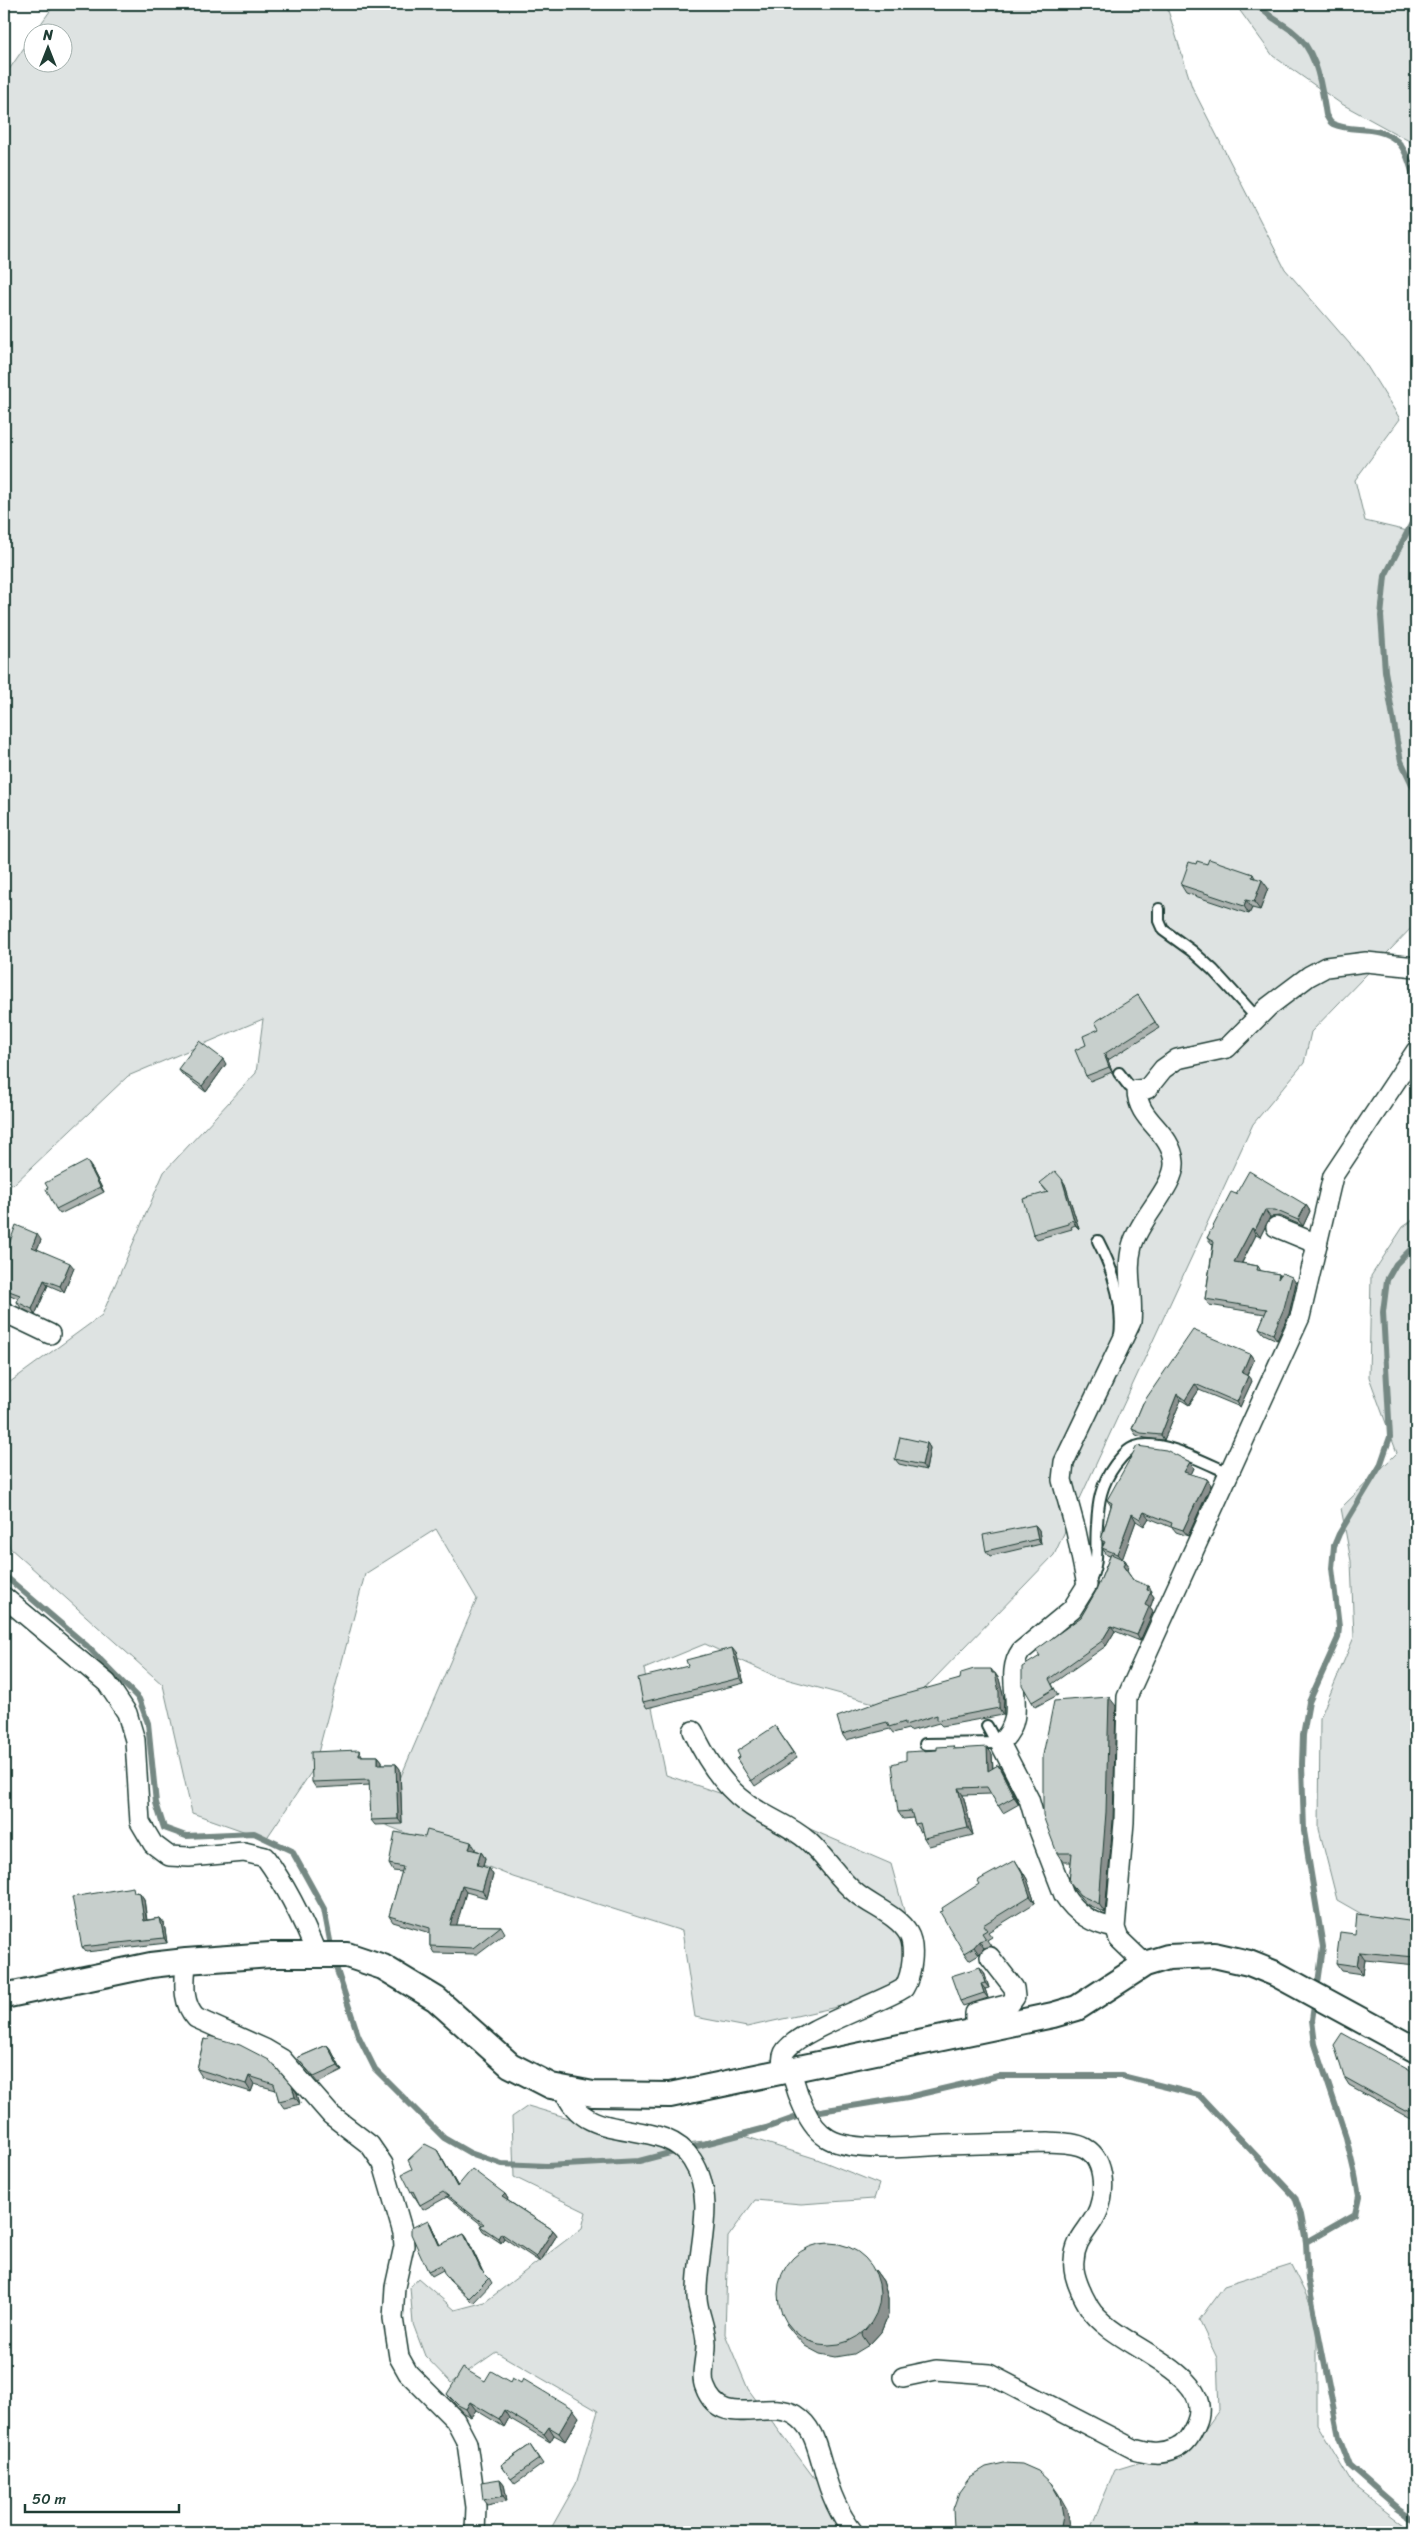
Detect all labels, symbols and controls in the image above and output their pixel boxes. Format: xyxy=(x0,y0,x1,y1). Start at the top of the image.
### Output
north arrow xyxy=(22,22,72,72)
text: N xyxy=(42,23,53,48)
scale bar xyxy=(25,2481,179,2513)
text: 50 m xyxy=(32,2486,67,2512)

